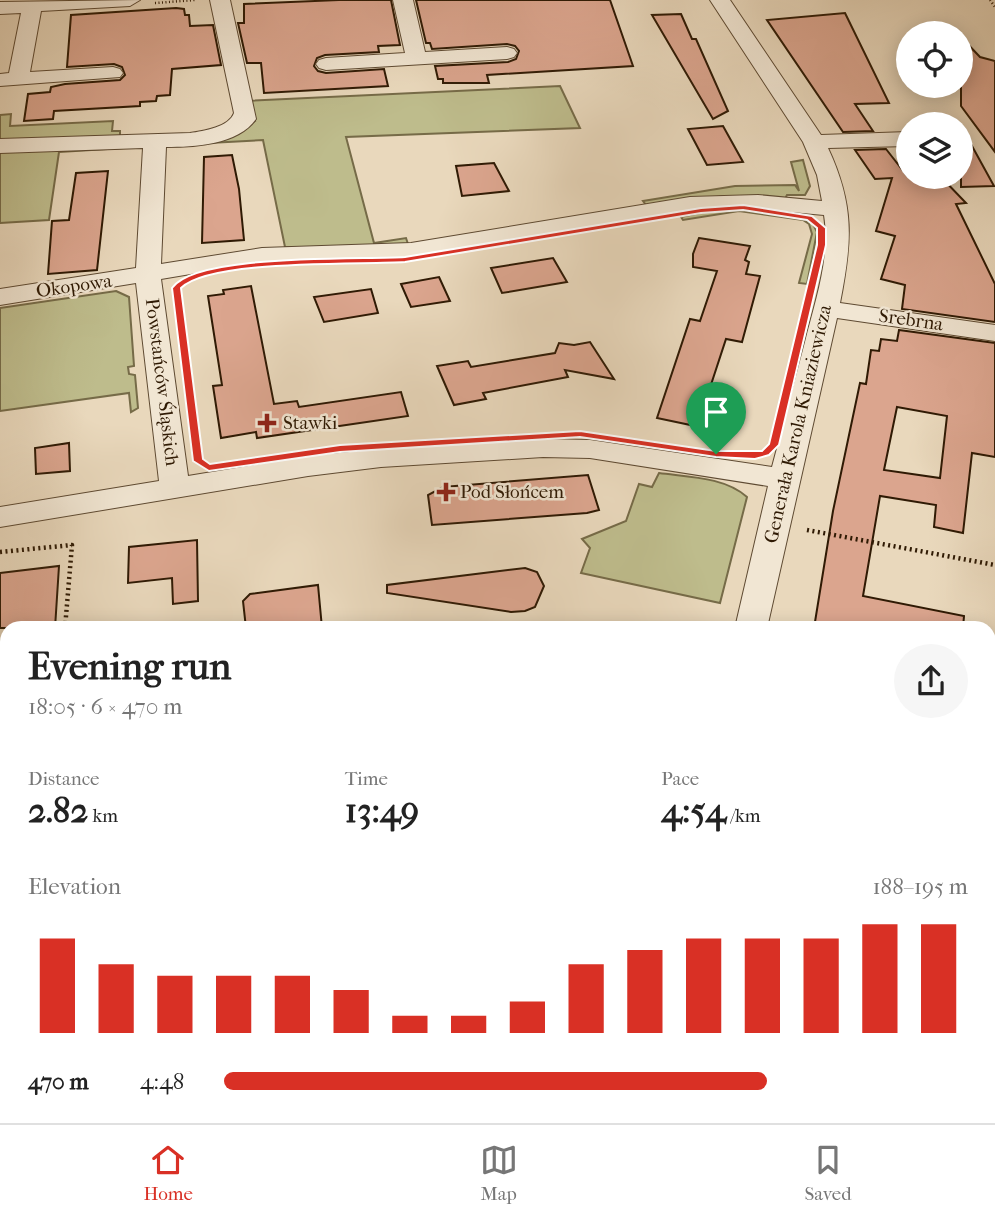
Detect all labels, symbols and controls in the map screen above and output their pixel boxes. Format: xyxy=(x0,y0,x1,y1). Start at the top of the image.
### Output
map controls xyxy=(896,21,973,189)
button: locate xyxy=(896,21,973,98)
button: layers xyxy=(896,112,973,189)
street label: Okopowa xyxy=(35,270,114,302)
street label: Powstańców Śląskich xyxy=(141,297,184,468)
street label: Generała Karola Kniaziewicza xyxy=(760,302,836,545)
street label: Srebrna xyxy=(877,305,945,335)
pin xyxy=(686,382,746,454)
icon: arrive xyxy=(697,393,735,431)
place label: Stawki xyxy=(283,412,338,434)
marker: Stawki xyxy=(257,413,277,433)
place label: Pod Słońcem xyxy=(460,481,564,503)
marker: Pod Słońcem xyxy=(438,484,454,500)
text: Evening run xyxy=(28,644,231,689)
button: share xyxy=(894,644,968,718)
text: 18:05 · 6 × 470 m xyxy=(28,693,182,720)
text: Distance xyxy=(28,768,99,790)
text: Time xyxy=(345,768,388,790)
text: Pace xyxy=(661,768,699,790)
text: 2.82 xyxy=(28,790,88,831)
text: 13:49 xyxy=(345,790,419,831)
text: 4:54 xyxy=(661,790,726,831)
text: km xyxy=(88,805,118,827)
text: /km xyxy=(726,805,761,827)
text: Elevation xyxy=(28,873,121,900)
text: 188–195 m xyxy=(872,873,968,900)
text: 470 m xyxy=(28,1068,89,1095)
text: 4:48 xyxy=(140,1068,184,1095)
tab: Home xyxy=(143,1141,193,1205)
tab: Map xyxy=(480,1141,518,1205)
tab: Saved xyxy=(804,1141,852,1205)

